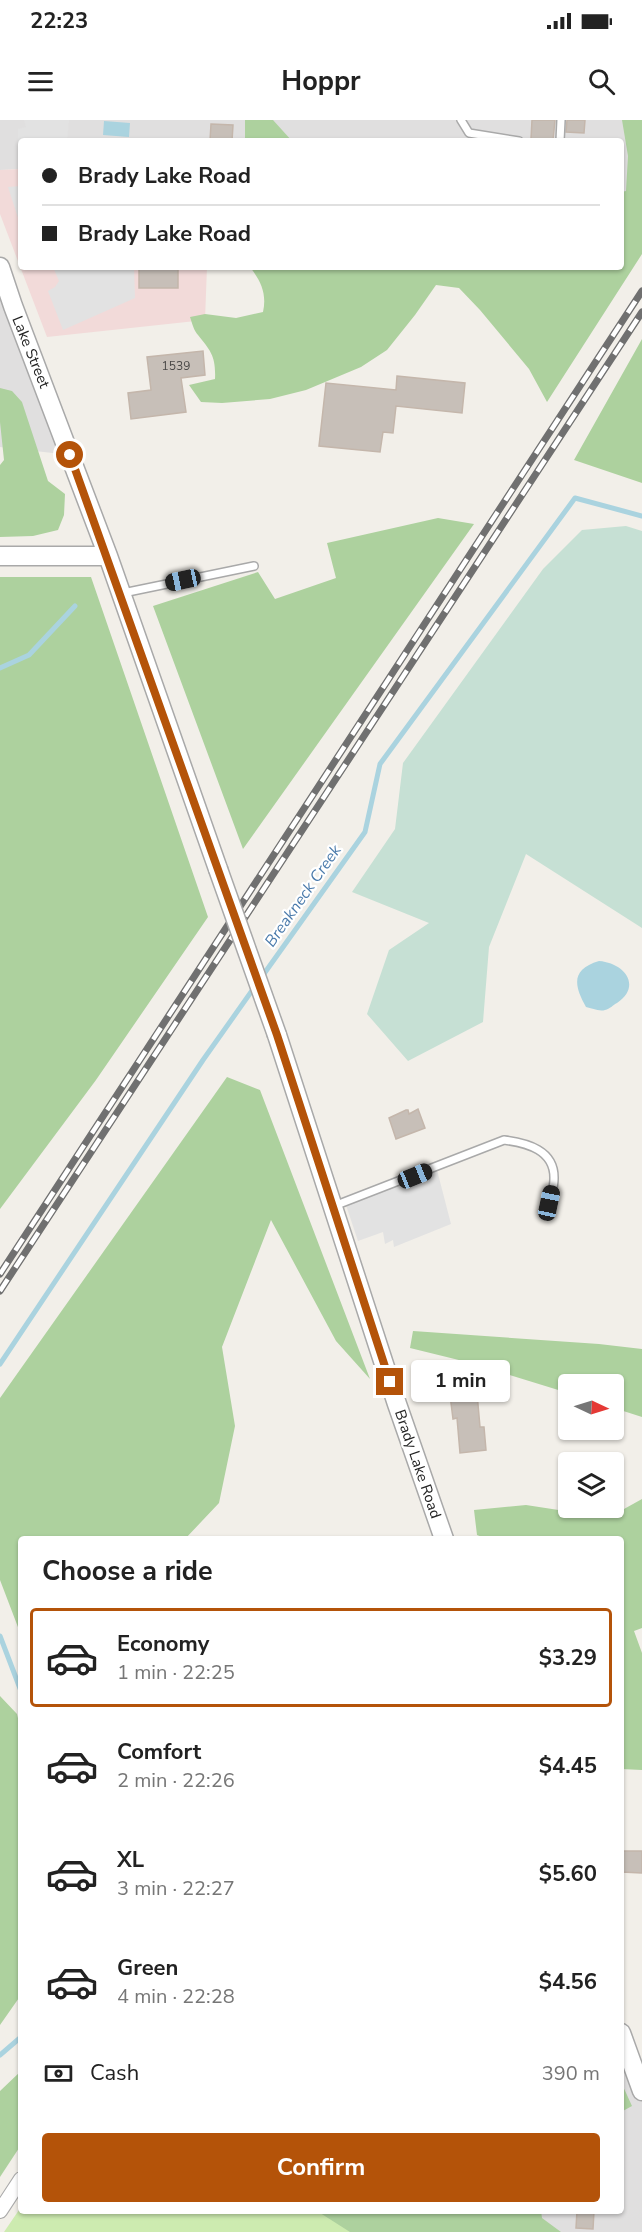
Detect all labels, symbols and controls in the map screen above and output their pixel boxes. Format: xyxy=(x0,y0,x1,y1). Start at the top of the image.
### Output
text: 22:23 xyxy=(30,6,88,36)
text: Hoppr xyxy=(281,63,361,100)
icon: menu xyxy=(24,65,57,98)
icon: search xyxy=(585,65,618,98)
text: Brady Lake Road xyxy=(78,161,251,191)
text: Brady Lake Road xyxy=(78,219,251,249)
street label: Lake Street xyxy=(7,313,55,392)
house number: 1539 xyxy=(162,358,190,374)
route start xyxy=(56,441,83,468)
car xyxy=(164,567,202,593)
water label: Breakneck Creek xyxy=(260,840,347,951)
car xyxy=(395,1161,435,1191)
car xyxy=(536,1184,562,1222)
callout: 1 min xyxy=(411,1361,510,1403)
text: 1 min xyxy=(435,1367,486,1394)
route end xyxy=(376,1368,403,1395)
north arrow xyxy=(558,1374,624,1440)
map controls xyxy=(558,1374,624,1518)
street label: Brady Lake Road xyxy=(390,1407,446,1521)
button: layers xyxy=(558,1452,624,1518)
text: Choose a ride xyxy=(42,1553,213,1590)
text: Economy xyxy=(117,1629,209,1659)
icon: car xyxy=(45,1631,99,1685)
text: $3.29 xyxy=(539,1643,597,1673)
text: 1 min · 22:25 xyxy=(117,1659,235,1686)
text: Comfort xyxy=(117,1737,201,1767)
icon: car xyxy=(45,1739,99,1793)
text: $4.45 xyxy=(539,1751,597,1781)
text: 2 min · 22:26 xyxy=(117,1767,235,1794)
text: XL xyxy=(117,1845,144,1875)
icon: car xyxy=(45,1847,99,1901)
text: $5.60 xyxy=(539,1859,597,1889)
text: 3 min · 22:27 xyxy=(117,1875,235,1902)
text: Green xyxy=(117,1953,178,1983)
icon: car xyxy=(45,1955,99,2009)
text: $4.56 xyxy=(539,1967,597,1997)
text: 4 min · 22:28 xyxy=(117,1983,235,2010)
icon: cash xyxy=(42,2057,75,2090)
text: Cash xyxy=(90,2058,139,2088)
text: 390 m xyxy=(542,2060,600,2087)
button: Confirm xyxy=(42,2133,600,2202)

